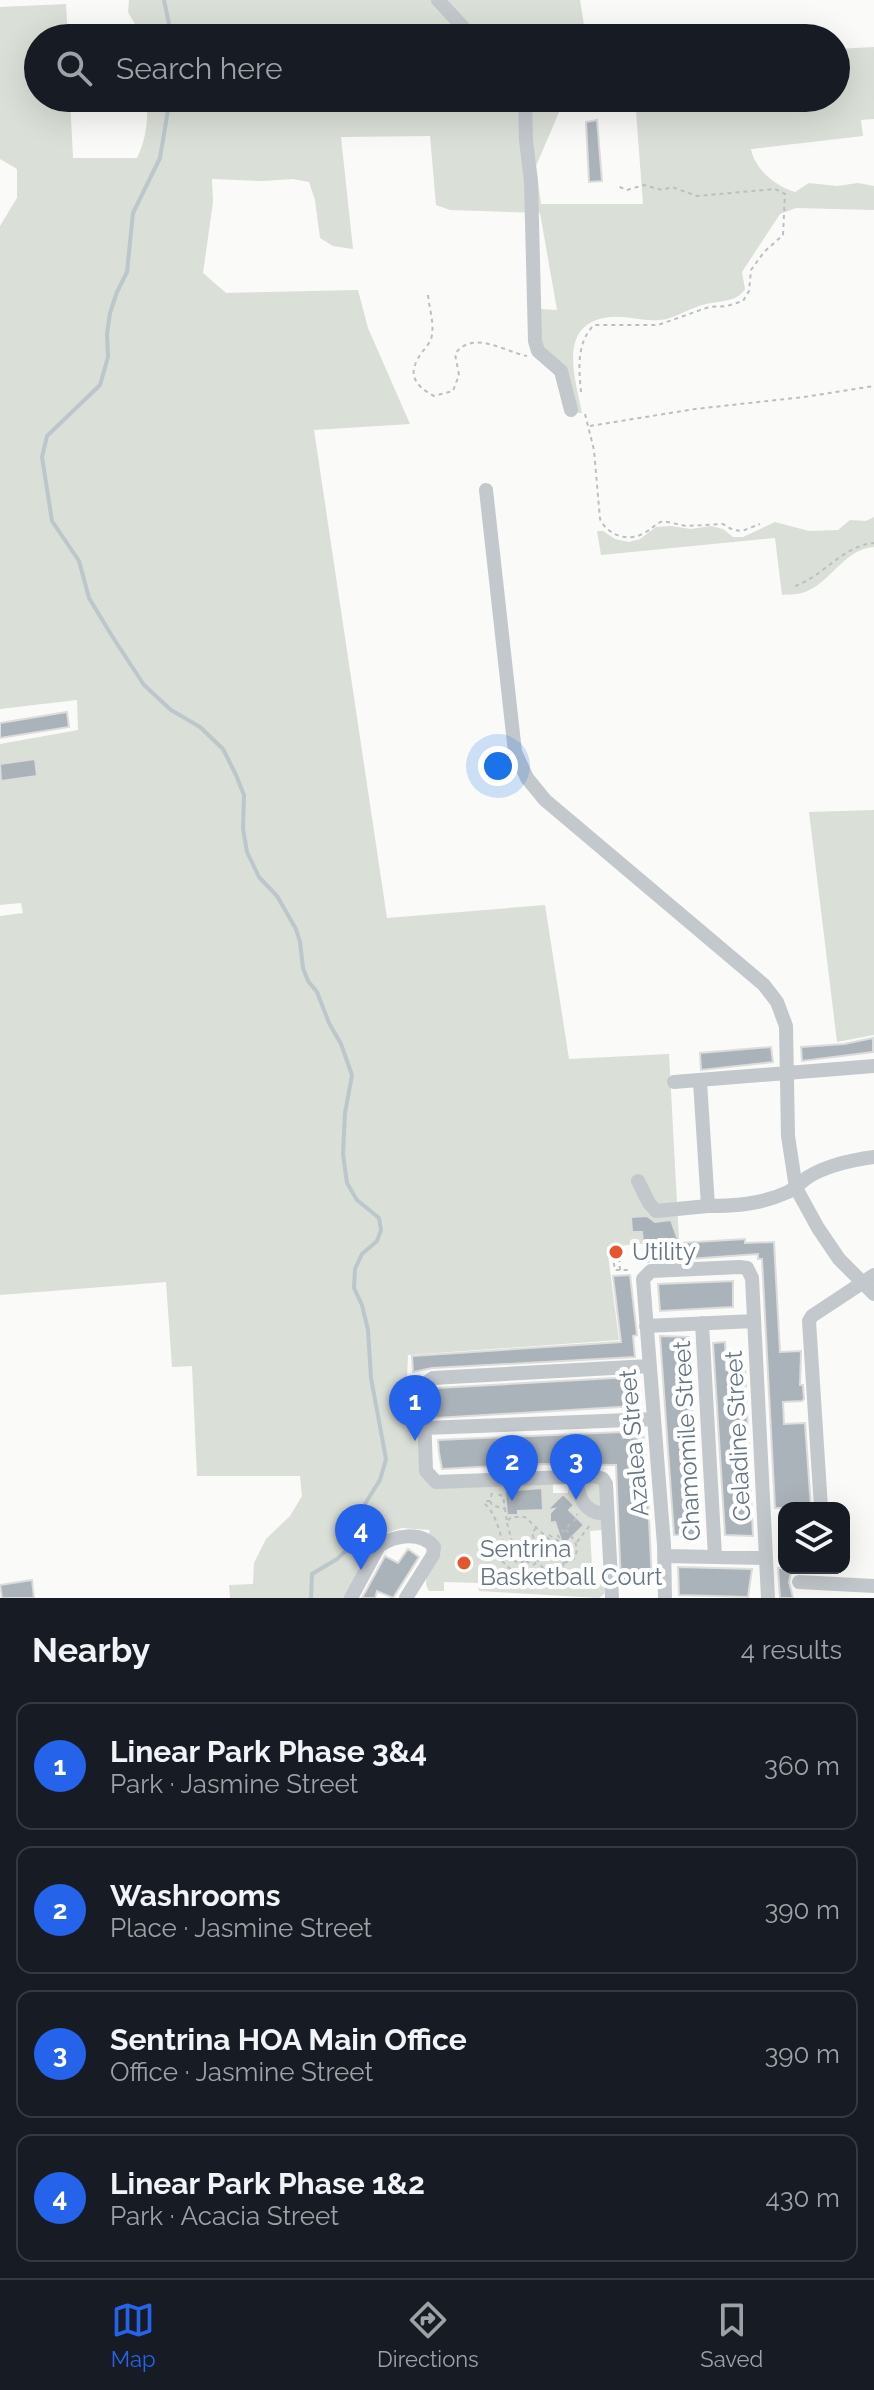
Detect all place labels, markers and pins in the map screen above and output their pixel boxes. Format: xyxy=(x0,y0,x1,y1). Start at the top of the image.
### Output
place label: Utility xyxy=(632,1237,696,1266)
marker: Utility xyxy=(607,1243,625,1261)
pin: 1 xyxy=(389,1375,441,1441)
pin: 3 xyxy=(550,1434,602,1500)
pin: 2 xyxy=(486,1435,538,1501)
pin: 4 xyxy=(335,1504,387,1570)
place label: Sentrina Basketball Court xyxy=(480,1534,663,1591)
marker: Sentrina Basketball Court xyxy=(455,1554,473,1572)

